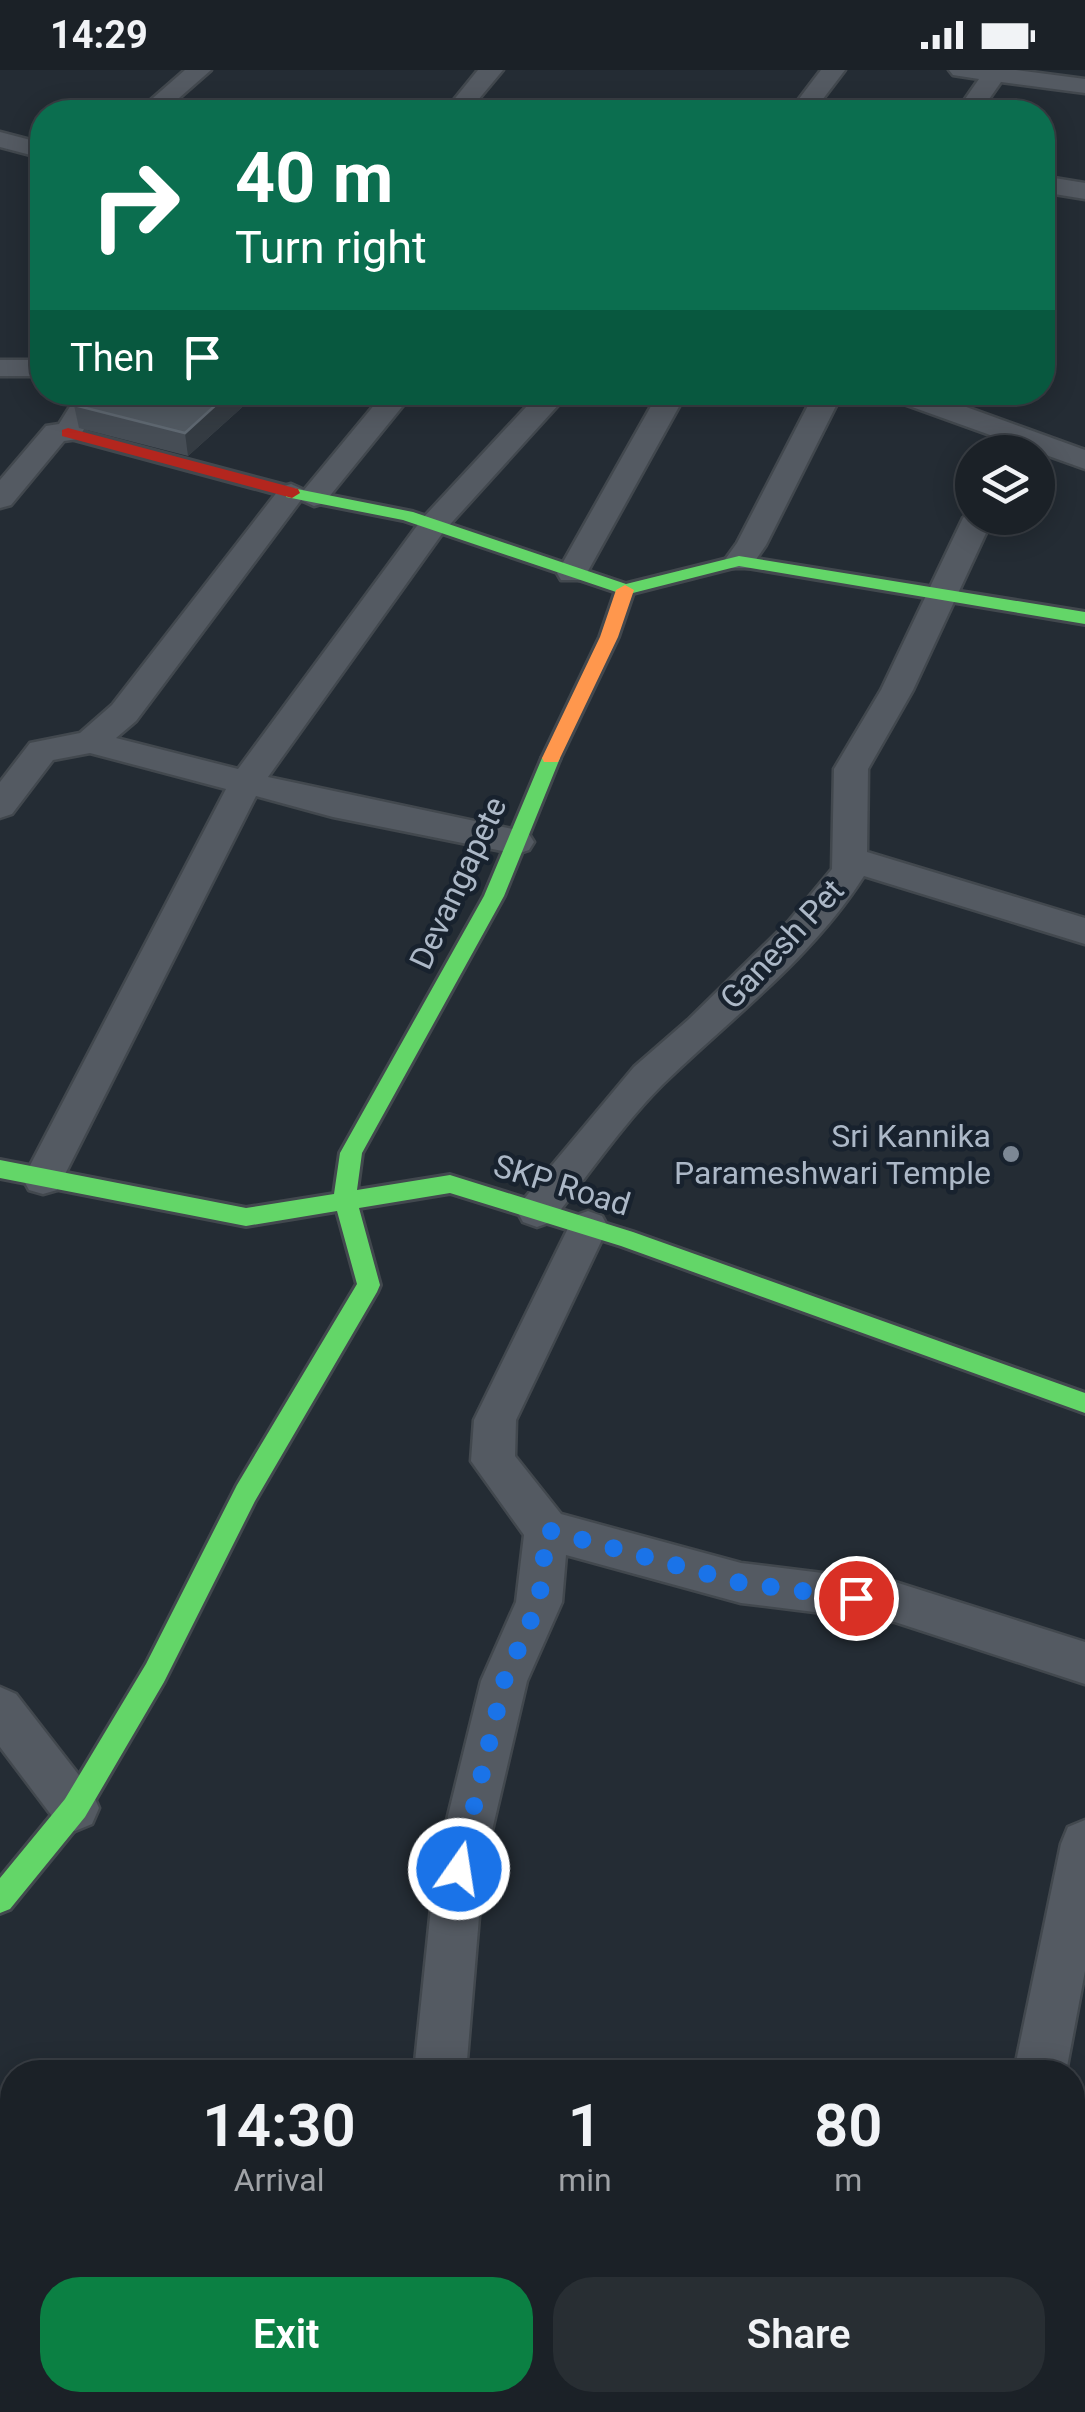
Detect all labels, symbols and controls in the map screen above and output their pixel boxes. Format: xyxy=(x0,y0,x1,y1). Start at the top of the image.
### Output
text: 14:29 xyxy=(50,13,148,57)
text: 40 m xyxy=(235,137,393,219)
icon: right xyxy=(70,140,200,270)
text: Turn right xyxy=(235,221,427,274)
icon: arrive xyxy=(175,330,230,385)
text: Then xyxy=(70,336,155,380)
map controls xyxy=(955,435,1055,535)
button: layers xyxy=(955,435,1055,535)
street label: Devangapete xyxy=(402,791,514,975)
street label: Ganesh Pet xyxy=(712,871,852,1017)
place label: Sri Kannika Parameshwari Temple xyxy=(674,1117,991,1192)
marker: Sri Kannika Parameshwari Temple xyxy=(1000,1143,1022,1165)
street label: SKP Road xyxy=(489,1146,635,1224)
pin xyxy=(814,1556,899,1641)
icon: arrive xyxy=(829,1571,884,1626)
position arrow xyxy=(407,1817,511,1921)
text: 14:30 xyxy=(202,2090,356,2161)
text: 1 xyxy=(568,2090,602,2161)
text: 80 xyxy=(814,2090,883,2161)
text: Arrival xyxy=(234,2161,324,2199)
text: min xyxy=(558,2161,612,2199)
text: m xyxy=(834,2161,862,2199)
button: Exit xyxy=(40,2277,533,2392)
button: Share xyxy=(553,2277,1045,2392)

